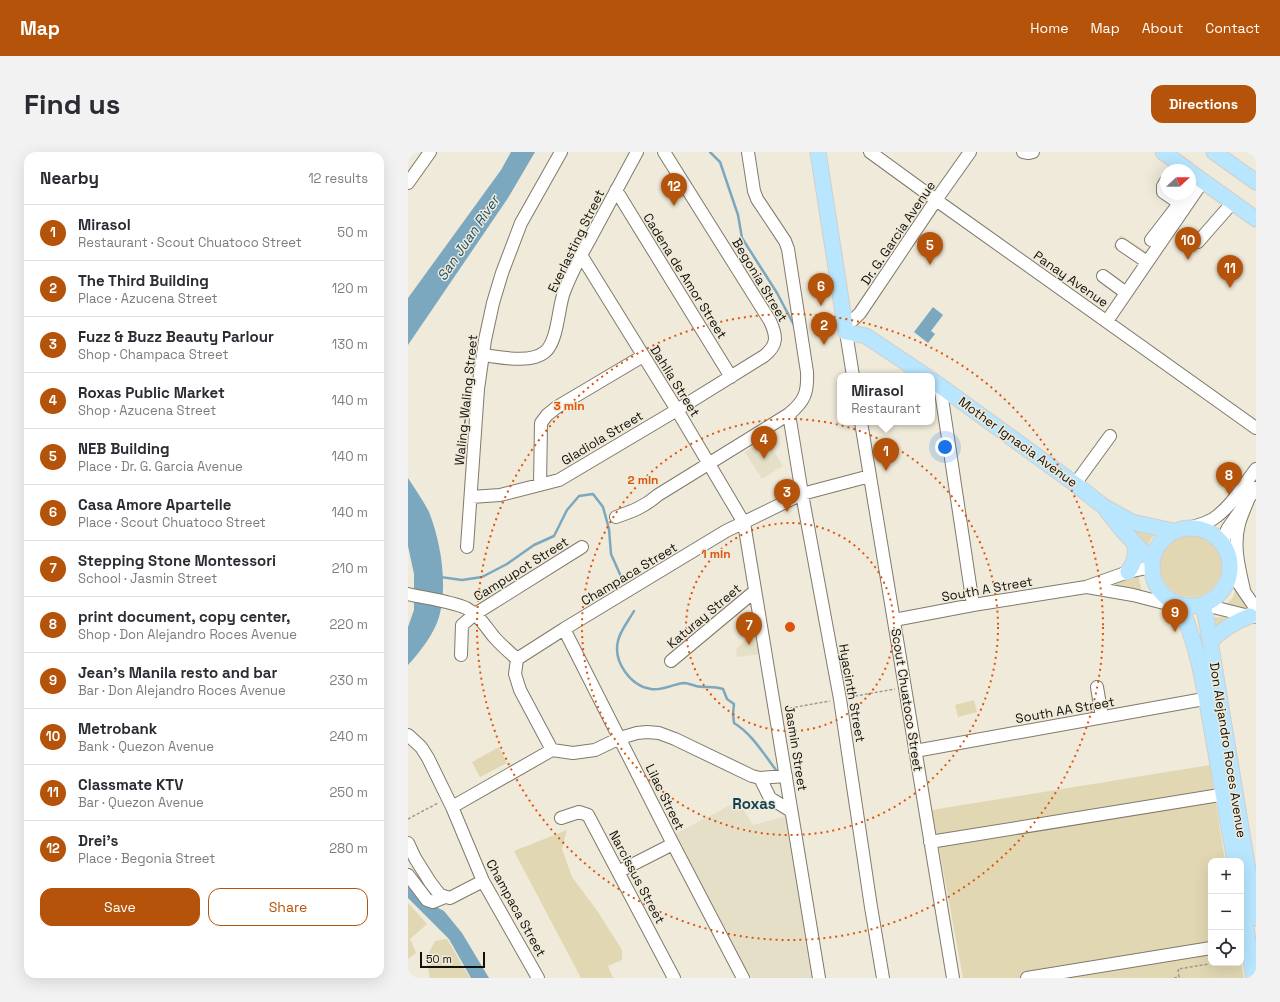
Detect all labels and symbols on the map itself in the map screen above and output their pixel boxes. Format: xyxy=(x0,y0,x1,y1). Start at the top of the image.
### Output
north arrow xyxy=(1160,164,1196,200)
pin: 12 xyxy=(661,173,687,206)
street label: Dr. G. Garcia Avenue xyxy=(857,178,939,288)
street label: Everlasting Street xyxy=(544,187,608,295)
water label: San Juan River xyxy=(433,191,504,284)
street label: Cadena de Amor Street xyxy=(639,210,731,342)
pin: 10 xyxy=(1175,227,1201,260)
pin: 5 xyxy=(917,232,943,265)
street label: Begonia Street xyxy=(728,235,792,325)
street label: Panay Avenue xyxy=(1030,247,1112,311)
pin: 11 xyxy=(1217,255,1243,288)
pin: 6 xyxy=(808,273,834,306)
pin: 2 xyxy=(811,312,837,345)
street label: Waling-Waling Street xyxy=(451,334,481,466)
street label: Dahlia Street xyxy=(646,342,704,420)
street label: Mother Ignacia Avenue xyxy=(955,393,1081,491)
text: 3 min xyxy=(553,398,585,414)
street label: Gladiola Street xyxy=(558,407,646,469)
pin: 4 xyxy=(751,426,777,459)
your location xyxy=(935,437,955,457)
pin: 1 xyxy=(873,438,899,471)
pin: 8 xyxy=(1216,462,1242,495)
text: 2 min xyxy=(627,472,659,488)
pin: 3 xyxy=(774,479,800,512)
street label: Campupot Street xyxy=(470,533,572,605)
street label: Champaca Street xyxy=(578,539,680,609)
text: 1 min xyxy=(701,546,731,562)
street label: South A Street xyxy=(940,573,1034,605)
street label: Katuray Street xyxy=(663,580,745,652)
pin: 9 xyxy=(1162,599,1188,632)
pin: 7 xyxy=(736,612,762,645)
centre of rings xyxy=(783,620,797,634)
street label: Scout Chuatoco Street xyxy=(887,627,927,773)
street label: Hyacinth Street xyxy=(835,643,869,744)
street label: Don Alejandro Roces Avenue xyxy=(1206,661,1250,839)
street label: South AA Street xyxy=(1014,693,1116,727)
street label: Jasmin Street xyxy=(781,704,811,792)
street label: Lilac Street xyxy=(642,761,688,833)
district label: Roxas xyxy=(732,794,776,813)
street label: Narcissus Street xyxy=(605,827,669,927)
street label: Champaca Street xyxy=(482,856,550,960)
scale bar xyxy=(420,950,485,969)

